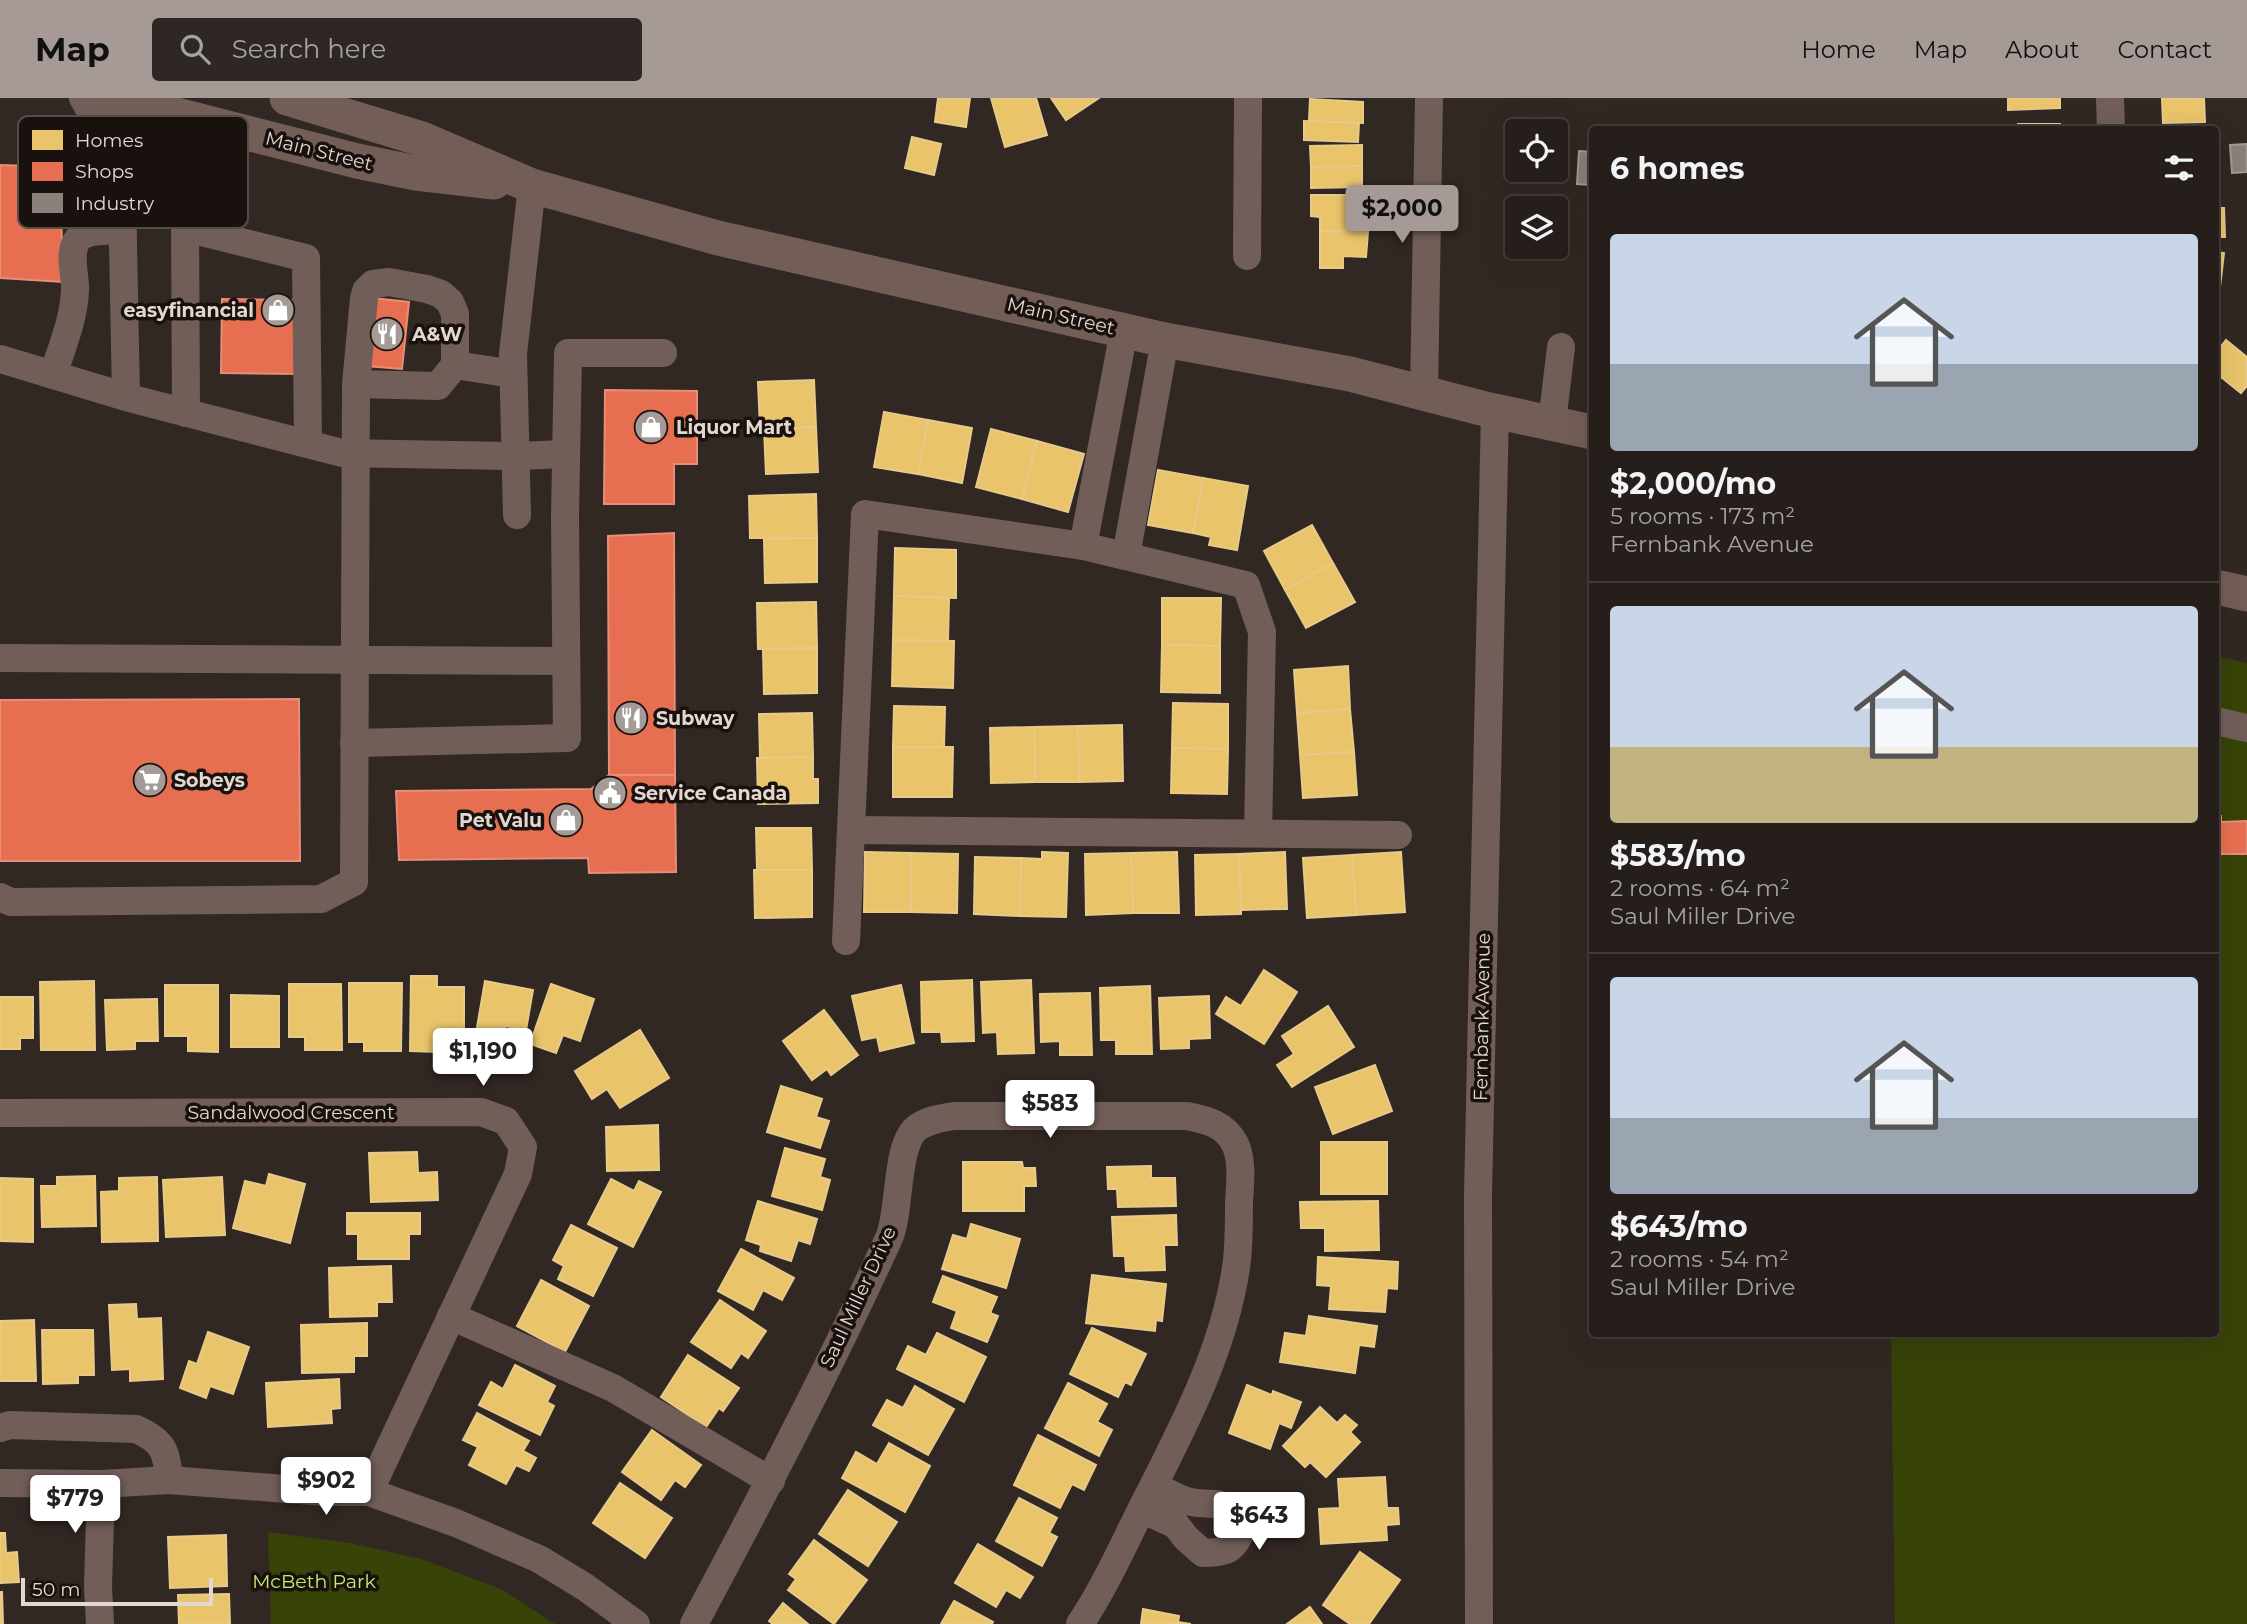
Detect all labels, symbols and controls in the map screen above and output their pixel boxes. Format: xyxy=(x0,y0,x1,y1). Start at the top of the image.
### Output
search box xyxy=(152,18,642,81)
text: Map xyxy=(35,29,110,69)
icon: search xyxy=(176,30,214,68)
text: Search here xyxy=(232,33,386,65)
text: Home xyxy=(1801,35,1876,64)
text: Map xyxy=(1914,35,1967,64)
text: About xyxy=(2005,35,2079,64)
text: Contact xyxy=(2117,35,2212,64)
legend xyxy=(18,116,248,228)
map controls xyxy=(1505,119,1568,259)
button: locate xyxy=(1505,119,1568,182)
street label: Main Street xyxy=(263,127,375,176)
text: Homes xyxy=(75,129,143,152)
icon: filters xyxy=(2160,149,2198,187)
text: 6 homes xyxy=(1610,150,1745,187)
text: Shops xyxy=(75,160,134,183)
pin: $2,000 xyxy=(1345,186,1459,245)
text: Industry xyxy=(75,192,155,215)
text: $2,000 xyxy=(1361,194,1443,222)
button: layers xyxy=(1505,196,1568,259)
icon: home xyxy=(1841,279,1967,405)
shop icon: easyfinancial xyxy=(259,291,297,329)
street label: Main Street xyxy=(1005,292,1117,340)
place label: easyfinancial xyxy=(124,299,254,322)
restaurant icon: A&W xyxy=(368,315,406,353)
place label: A&W xyxy=(411,323,462,346)
shop icon: Liquor Mart xyxy=(632,408,670,446)
place label: Liquor Mart xyxy=(676,416,792,439)
text: $2,000/mo xyxy=(1610,465,1776,502)
text: 5 rooms · 173 m² xyxy=(1610,502,1795,530)
text: Fernbank Avenue xyxy=(1610,530,1814,558)
icon: home xyxy=(1841,651,1967,777)
restaurant icon: Subway xyxy=(612,699,650,737)
place label: Subway xyxy=(656,707,735,730)
supermarket icon: Sobeys xyxy=(131,761,169,799)
place label: Sobeys xyxy=(174,769,245,792)
public building icon: Service Canada xyxy=(591,774,629,812)
place label: Service Canada xyxy=(634,782,787,805)
shop icon: Pet Valu xyxy=(547,801,585,839)
place label: Pet Valu xyxy=(459,809,542,832)
text: $583/mo xyxy=(1610,837,1746,874)
text: 2 rooms · 64 m² xyxy=(1610,874,1790,902)
text: Saul Miller Drive xyxy=(1610,902,1795,930)
street label: Fernbank Avenue xyxy=(1469,933,1495,1101)
icon: home xyxy=(1841,1022,1967,1148)
pin: $1,190 xyxy=(426,1028,540,1088)
text: $1,190 xyxy=(449,1037,517,1065)
pin: $583 xyxy=(1009,1080,1091,1140)
text: $583 xyxy=(1021,1089,1079,1117)
street label: Sandalwood Crescent xyxy=(187,1101,395,1124)
text: $643/mo xyxy=(1610,1208,1748,1245)
street label: Saul Miller Drive xyxy=(815,1223,901,1371)
text: 2 rooms · 54 m² xyxy=(1610,1245,1789,1273)
text: Saul Miller Drive xyxy=(1610,1273,1795,1301)
pin: $902 xyxy=(285,1458,367,1517)
text: $902 xyxy=(297,1466,355,1494)
pin: $779 xyxy=(34,1476,116,1535)
text: $779 xyxy=(46,1484,104,1512)
pin: $643 xyxy=(1218,1492,1300,1552)
text: $643 xyxy=(1230,1501,1288,1529)
park label: McBeth Park xyxy=(252,1570,376,1593)
scale bar xyxy=(21,1575,214,1607)
text: 50 m xyxy=(32,1578,80,1601)

